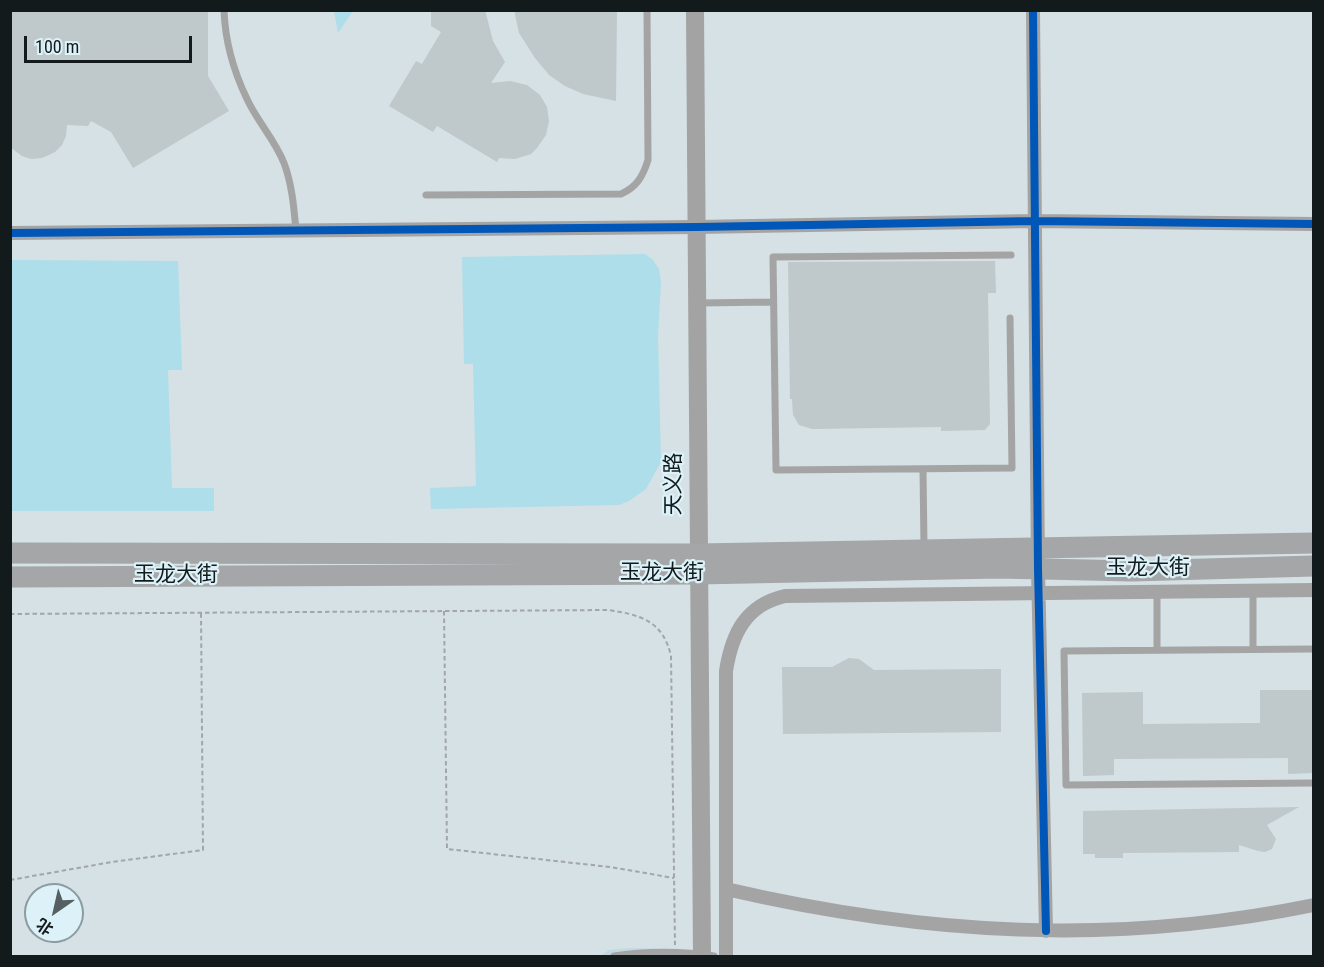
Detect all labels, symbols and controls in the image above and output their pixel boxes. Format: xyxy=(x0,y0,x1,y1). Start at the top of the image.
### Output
scale bar xyxy=(27,24,195,62)
text: 100 m xyxy=(35,36,79,57)
street label: 天义路 xyxy=(662,453,688,515)
street label: 玉龙大街 xyxy=(1106,556,1190,582)
street label: 玉龙大街 xyxy=(620,561,704,587)
street label: 玉龙大街 xyxy=(134,563,218,589)
north arrow xyxy=(24,883,84,943)
text: 北 xyxy=(33,914,57,939)

